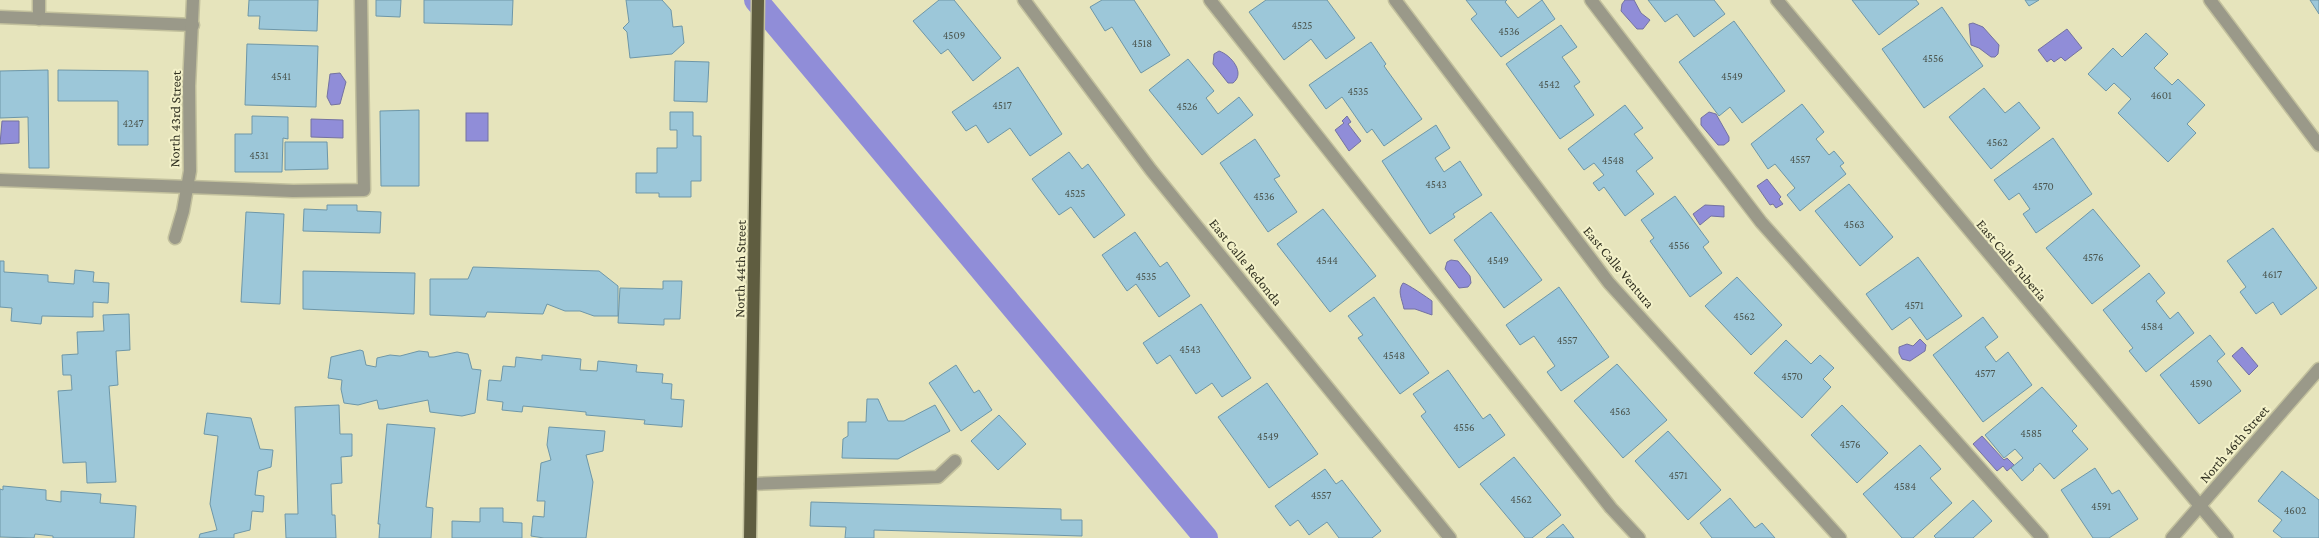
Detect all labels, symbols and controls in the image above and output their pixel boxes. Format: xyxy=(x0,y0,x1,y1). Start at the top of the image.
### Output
house number: 4525 xyxy=(1292,19,1312,31)
house number: 4536 xyxy=(1498,25,1520,37)
house number: 4509 xyxy=(943,29,965,41)
house number: 4518 xyxy=(1132,37,1152,49)
house number: 4556 xyxy=(1922,52,1944,64)
street label: North 43rd Street xyxy=(166,70,184,168)
house number: 4541 xyxy=(271,70,291,82)
house number: 4549 xyxy=(1721,70,1743,82)
house number: 4542 xyxy=(1538,78,1560,90)
house number: 4535 xyxy=(1347,85,1369,97)
house number: 4601 xyxy=(2150,89,2172,101)
house number: 4517 xyxy=(992,99,1012,111)
house number: 4526 xyxy=(1176,100,1198,112)
house number: 4247 xyxy=(122,117,144,129)
house number: 4562 xyxy=(1986,136,2008,148)
house number: 4531 xyxy=(249,149,269,161)
house number: 4557 xyxy=(1790,153,1810,165)
house number: 4548 xyxy=(1602,154,1624,166)
house number: 4543 xyxy=(1425,178,1447,190)
house number: 4570 xyxy=(2032,180,2054,192)
house number: 4525 xyxy=(1065,187,1085,199)
house number: 4536 xyxy=(1253,190,1275,202)
street label: East Calle Redonda xyxy=(1206,215,1286,309)
street label: East Calle Tuberia xyxy=(1973,216,2051,304)
house number: 4563 xyxy=(1843,218,1865,230)
street label: North 44th Street xyxy=(731,220,749,318)
street label: East Calle Ventura xyxy=(1580,223,1658,312)
house number: 4556 xyxy=(1668,239,1690,251)
house number: 4576 xyxy=(2083,251,2103,263)
house number: 4544 xyxy=(1316,254,1338,266)
house number: 4549 xyxy=(1487,254,1509,266)
house number: 4617 xyxy=(2262,268,2282,280)
house number: 4535 xyxy=(1135,270,1157,282)
house number: 4571 xyxy=(1904,299,1924,311)
house number: 4562 xyxy=(1733,310,1755,322)
house number: 4584 xyxy=(2141,320,2164,332)
house number: 4557 xyxy=(1557,334,1577,346)
house number: 4543 xyxy=(1179,343,1201,355)
house number: 4548 xyxy=(1383,349,1405,361)
house number: 4577 xyxy=(1975,367,1995,379)
house number: 4570 xyxy=(1781,370,1803,382)
house number: 4590 xyxy=(2190,377,2212,389)
street label: North 46th Street xyxy=(2196,402,2272,486)
house number: 4563 xyxy=(1609,405,1631,417)
house number: 4556 xyxy=(1453,421,1475,433)
house number: 4585 xyxy=(2020,427,2042,439)
house number: 4549 xyxy=(1257,430,1279,442)
house number: 4576 xyxy=(1840,438,1860,450)
house number: 4571 xyxy=(1668,469,1688,481)
house number: 4584 xyxy=(1894,480,1917,492)
house number: 4557 xyxy=(1311,489,1331,501)
house number: 4562 xyxy=(1510,493,1532,505)
house number: 4591 xyxy=(2091,500,2111,512)
house number: 4602 xyxy=(2284,504,2306,516)

